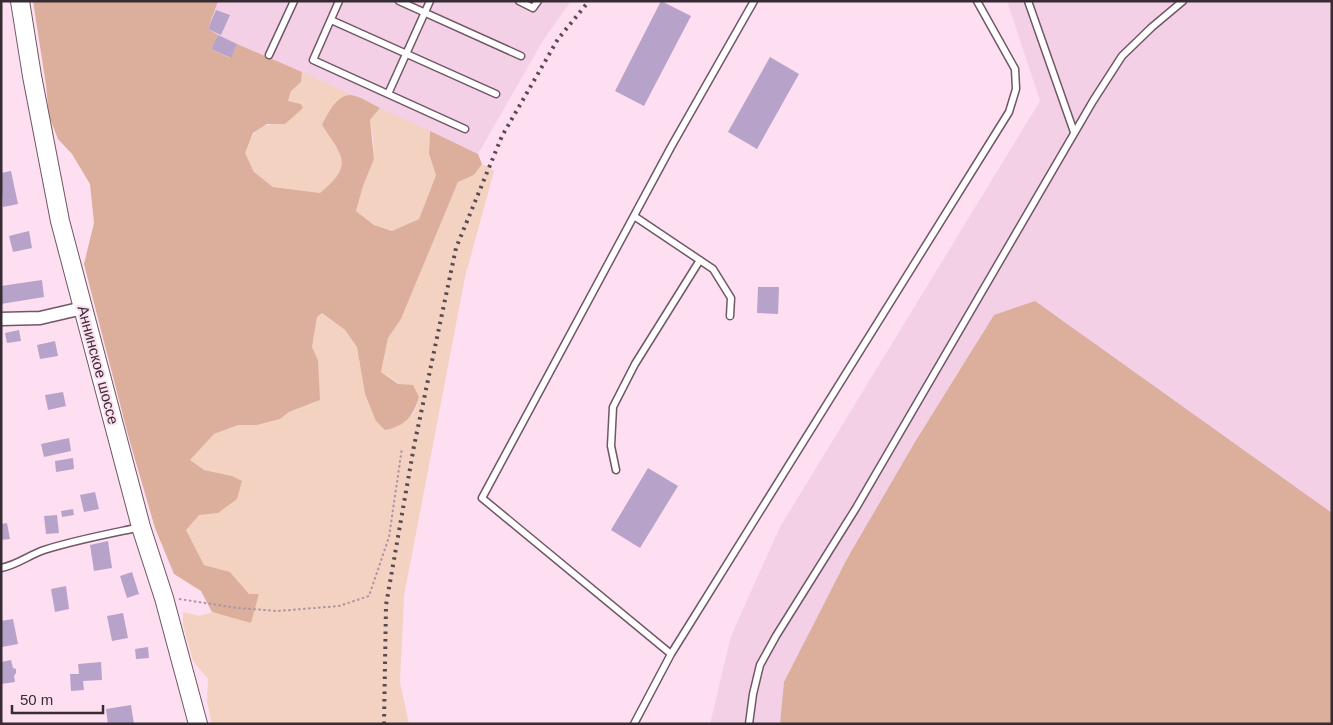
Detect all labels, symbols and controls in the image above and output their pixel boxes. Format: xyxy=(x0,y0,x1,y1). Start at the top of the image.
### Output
street label: Аннинское шоссе xyxy=(74,304,122,426)
scale bar xyxy=(12,682,104,714)
text: 50 m xyxy=(20,691,53,708)

